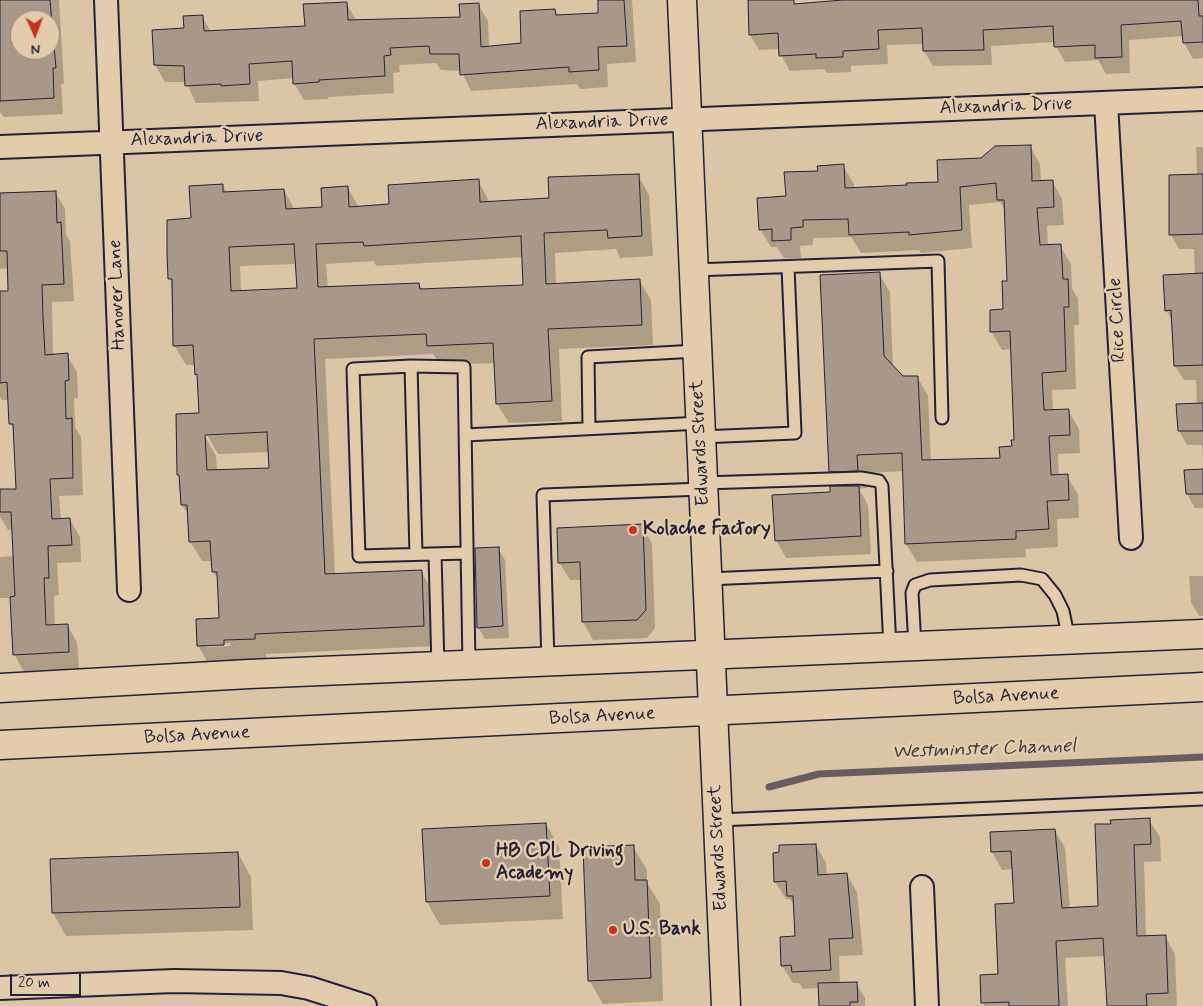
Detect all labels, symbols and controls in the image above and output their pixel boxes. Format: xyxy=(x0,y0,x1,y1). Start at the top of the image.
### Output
north arrow xyxy=(10,10,60,60)
text: N xyxy=(31,40,40,58)
street label: Alexandria Drive xyxy=(939,93,1073,121)
street label: Alexandria Drive xyxy=(535,109,669,137)
street label: Alexandria Drive xyxy=(130,125,264,153)
street label: Hanover Lane xyxy=(105,239,131,351)
street label: Rice Circle xyxy=(1104,277,1132,363)
street label: Edwards Street xyxy=(686,379,716,507)
place label: Kolache Factory xyxy=(643,519,771,541)
marker: Kolache Factory xyxy=(627,524,639,536)
street label: Bolsa Avenue xyxy=(952,683,1060,711)
street label: Bolsa Avenue xyxy=(548,703,656,731)
street label: Bolsa Avenue xyxy=(143,722,251,750)
water label: Westminster Channel xyxy=(892,735,1076,765)
street label: Edwards Street xyxy=(704,784,734,912)
place label: HB CDL Driving Academy xyxy=(496,841,624,885)
marker: HB CDL Driving Academy xyxy=(480,857,492,869)
place label: U.S. Bank xyxy=(623,919,701,941)
marker: U.S. Bank xyxy=(607,924,619,936)
scale bar xyxy=(12,964,84,996)
text: 20 m xyxy=(18,973,50,993)

